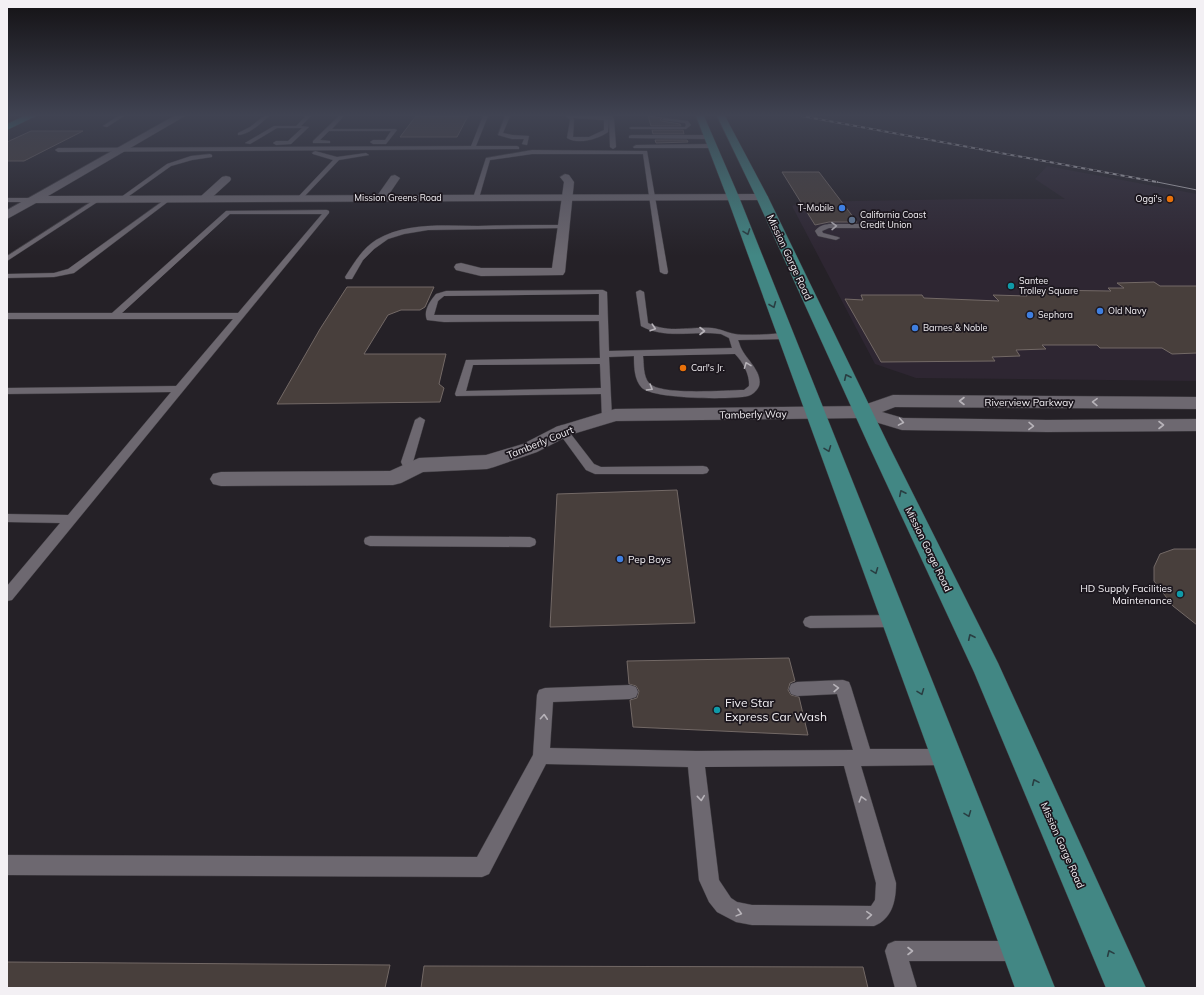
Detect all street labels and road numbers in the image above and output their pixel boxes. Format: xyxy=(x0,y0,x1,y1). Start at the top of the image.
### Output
street label: Mission Greens Road xyxy=(354,192,442,203)
street label: Mission Gorge Road xyxy=(764,212,815,302)
street label: Riverview Parkway xyxy=(984,396,1074,409)
street label: Tamberly Way xyxy=(719,407,787,422)
street label: Tamberly Court xyxy=(505,423,576,462)
street label: Mission Gorge Road xyxy=(902,505,955,594)
street label: Mission Gorge Road xyxy=(1038,800,1087,890)

